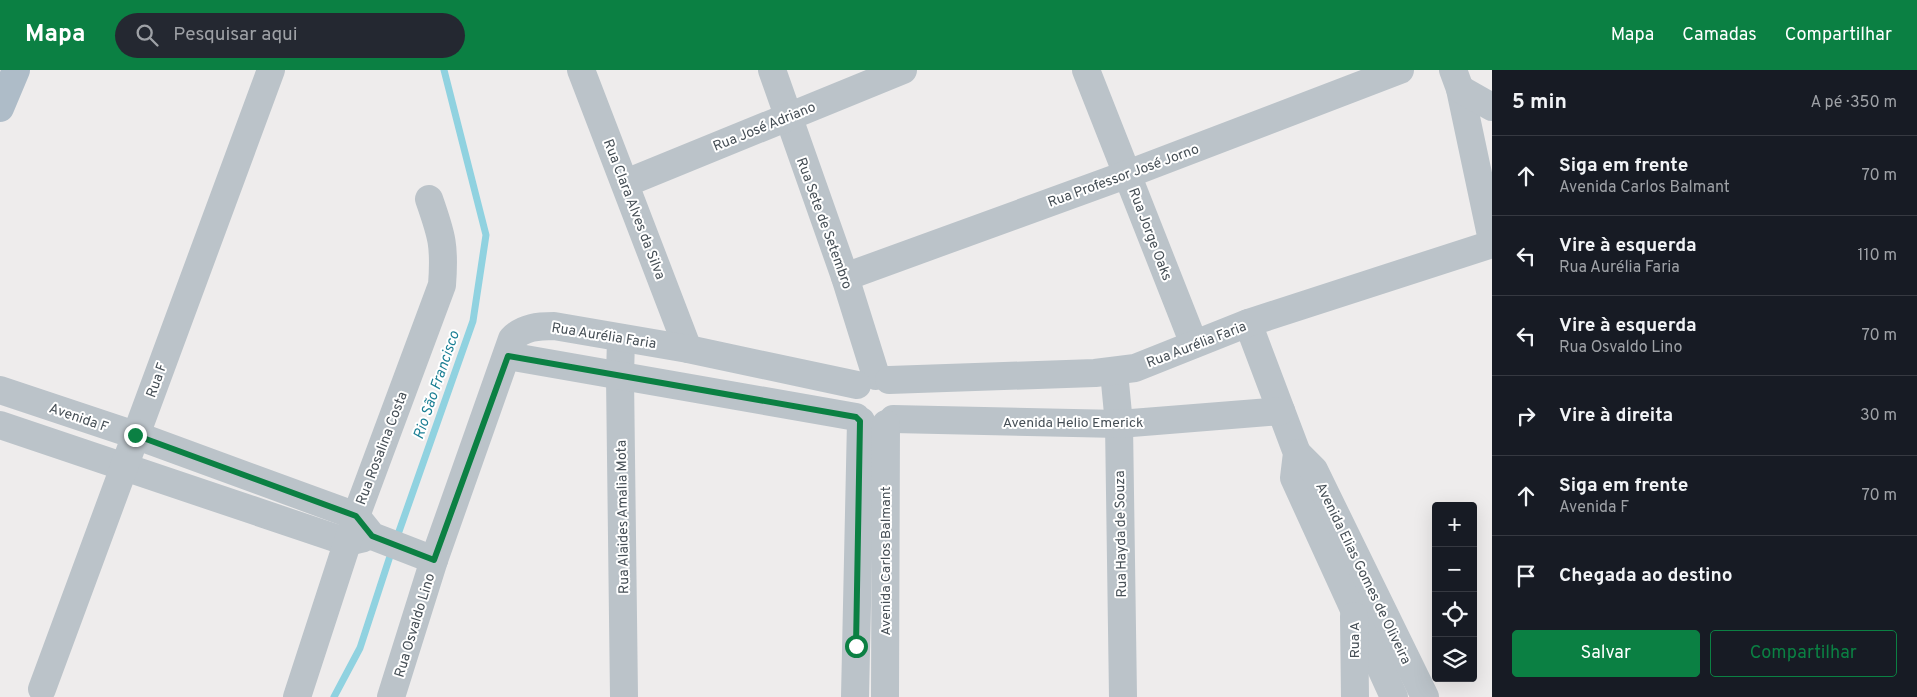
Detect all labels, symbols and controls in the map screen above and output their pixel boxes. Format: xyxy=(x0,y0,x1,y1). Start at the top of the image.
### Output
search box xyxy=(115,13,465,58)
text: Mapa xyxy=(25,20,85,50)
icon: search xyxy=(133,21,161,49)
text: Pesquisar aqui xyxy=(173,23,298,47)
text: Mapa xyxy=(1611,24,1654,47)
text: Camadas xyxy=(1682,24,1757,47)
text: Compartilhar xyxy=(1785,24,1892,47)
text: 5 min xyxy=(1512,89,1567,116)
text: A pé · 350 m xyxy=(1810,93,1897,113)
street label: Rua José Adriano xyxy=(711,99,819,156)
street label: Rua Clara Alves da Silva xyxy=(599,137,668,282)
street label: Rua Professor José Jorno xyxy=(1046,141,1202,212)
text: Siga em frente xyxy=(1559,154,1688,178)
street label: Rua Sete de Setembro xyxy=(792,155,855,292)
icon: ahead xyxy=(1512,162,1540,190)
text: 70 m xyxy=(1862,166,1897,186)
text: Avenida Carlos Balmant xyxy=(1559,178,1730,198)
street label: Rua Jorge Oaks xyxy=(1124,186,1175,283)
text: Vire à esquerda xyxy=(1559,234,1697,258)
icon: left xyxy=(1512,242,1540,270)
text: 110 m xyxy=(1857,246,1897,266)
text: Rua Aurélia Faria xyxy=(1559,258,1680,278)
text: Vire à esquerda xyxy=(1559,314,1697,338)
street label: Rua Aurélia Faria xyxy=(1144,319,1249,372)
street label: Rua Aurélia Faria xyxy=(550,320,657,353)
icon: left xyxy=(1512,322,1540,350)
text: 70 m xyxy=(1862,326,1897,346)
water label: Rio São Francisco xyxy=(410,329,465,442)
text: Rua Osvaldo Lino xyxy=(1559,338,1683,358)
street label: Rua F xyxy=(143,361,172,400)
street label: Rua Rosalina Costa xyxy=(353,390,412,507)
street label: Avenida F xyxy=(47,400,110,436)
icon: right xyxy=(1512,402,1540,430)
text: Vire à direita xyxy=(1559,404,1673,428)
text: 30 m xyxy=(1860,406,1897,426)
street label: Avenida Helio Emerick xyxy=(1003,415,1143,432)
route end xyxy=(124,424,147,447)
street label: Rua Alaides Amalia Mota xyxy=(614,440,633,594)
street label: Rua Hayda de Souza xyxy=(1112,470,1131,598)
text: Siga em frente xyxy=(1559,474,1688,498)
street label: Avenida Elias Gomes de Oliveira xyxy=(1311,480,1414,667)
icon: ahead xyxy=(1512,482,1540,510)
street label: Avenida Carlos Balmant xyxy=(878,486,895,636)
text: 70 m xyxy=(1862,486,1897,506)
text: Avenida F xyxy=(1559,498,1629,518)
map controls xyxy=(1432,502,1477,682)
button: + xyxy=(1432,502,1477,547)
button: − xyxy=(1432,547,1477,592)
icon: arrive xyxy=(1512,562,1540,590)
text: Chegada ao destino xyxy=(1559,564,1733,588)
street label: Rua Osvaldo Lino xyxy=(392,571,439,680)
button: locate xyxy=(1432,592,1477,637)
street label: Rua A xyxy=(1347,622,1364,658)
button: Salvar xyxy=(1512,630,1700,677)
button: Compartilhar xyxy=(1710,630,1897,677)
route start xyxy=(845,635,868,658)
button: layers xyxy=(1432,637,1477,682)

